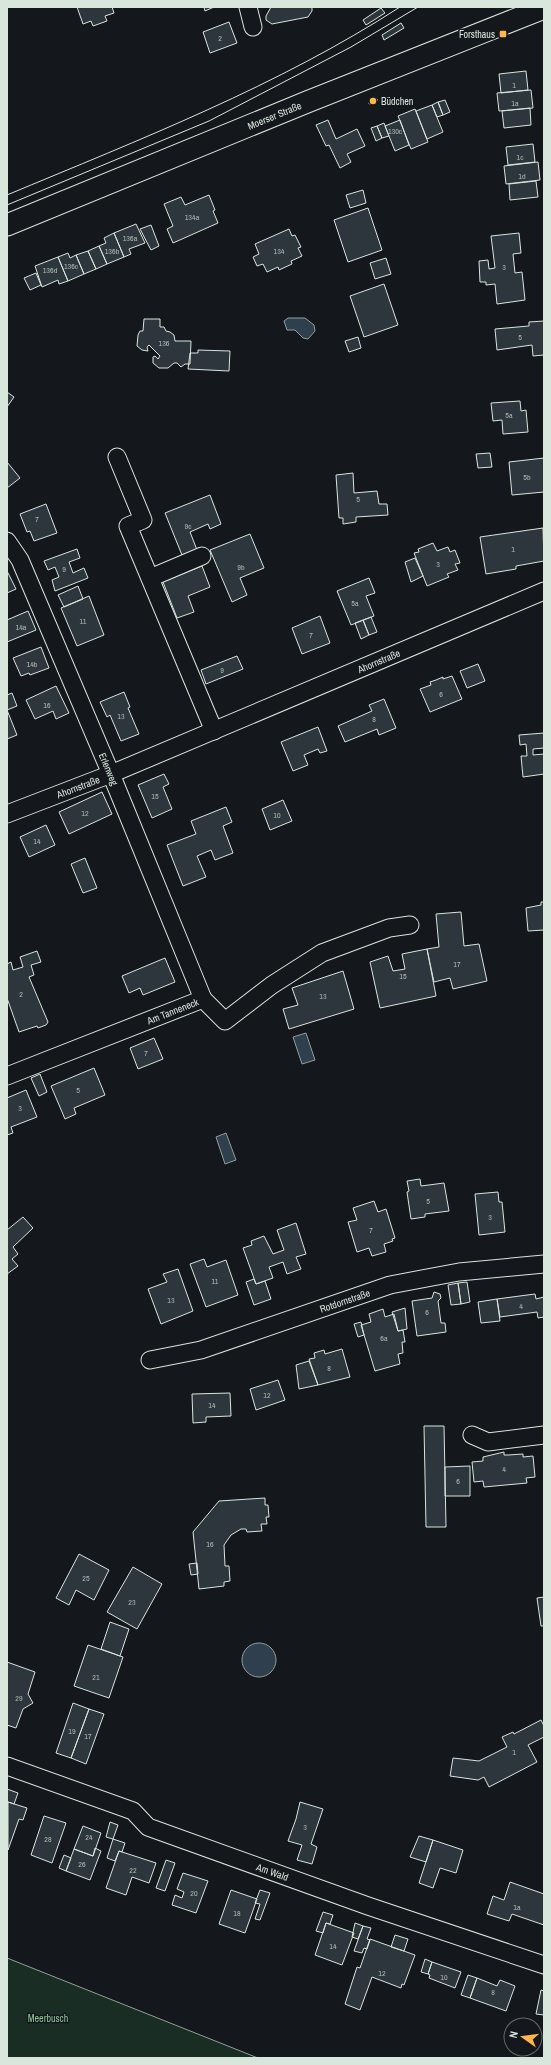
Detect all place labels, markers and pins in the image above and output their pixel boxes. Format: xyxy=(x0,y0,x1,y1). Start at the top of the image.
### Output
place label: Forsthaus xyxy=(459,28,495,41)
marker: Forsthaus xyxy=(498,29,508,39)
place label: Büdchen xyxy=(381,95,413,108)
marker: Büdchen xyxy=(368,96,378,106)

